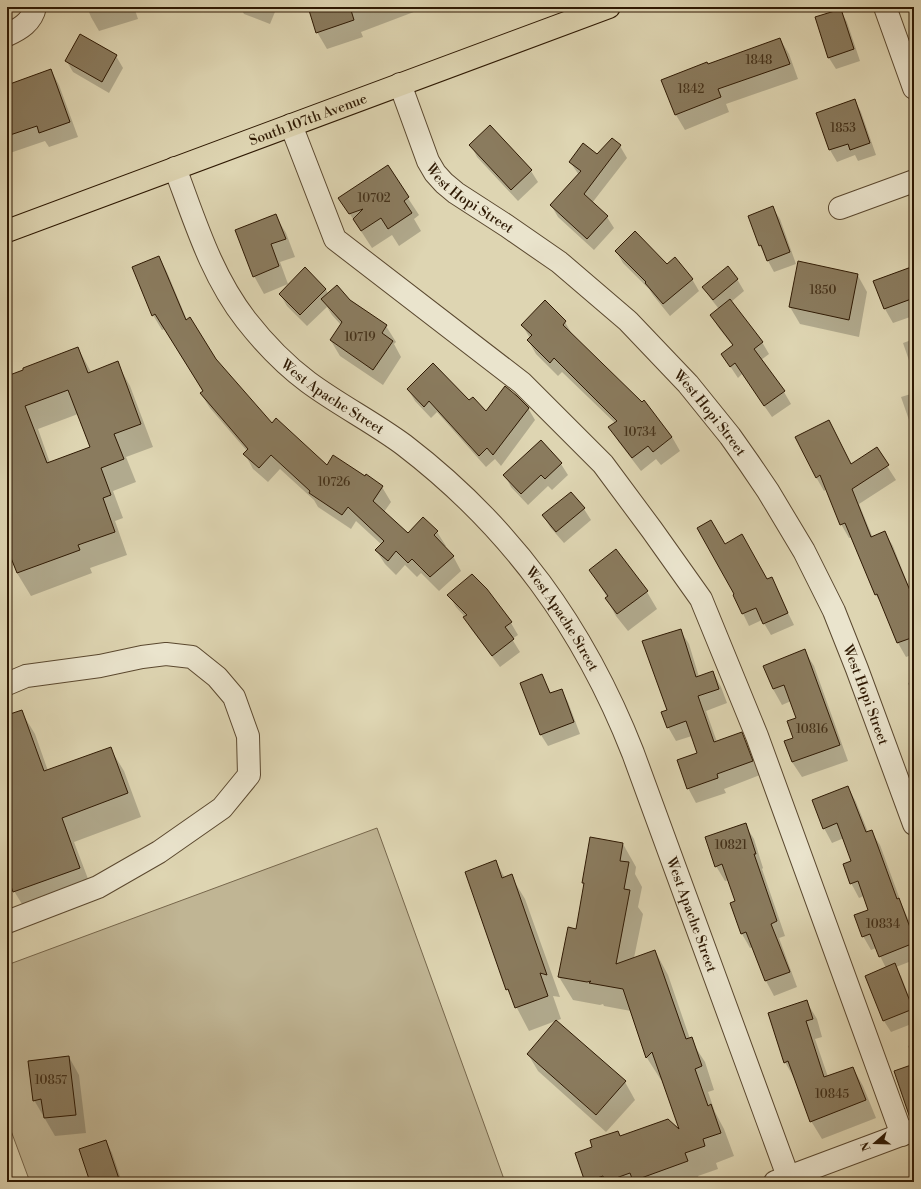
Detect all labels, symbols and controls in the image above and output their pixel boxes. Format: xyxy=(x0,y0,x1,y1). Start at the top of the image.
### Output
house number: 1848 xyxy=(746,53,772,68)
house number: 1842 xyxy=(678,82,704,97)
street label: South 107th Avenue xyxy=(247,90,370,150)
house number: 1853 xyxy=(830,121,856,136)
street label: West Hopi Street xyxy=(421,160,517,238)
house number: 10702 xyxy=(358,191,391,206)
house number: 1850 xyxy=(810,283,836,298)
house number: 10719 xyxy=(344,330,376,345)
street label: West Apache Street xyxy=(276,355,387,439)
street label: West Hopi Street xyxy=(669,366,749,460)
house number: 10734 xyxy=(624,425,656,440)
house number: 10726 xyxy=(318,475,350,490)
street label: West Apache Street xyxy=(521,563,602,675)
street label: West Hopi Street xyxy=(838,641,892,748)
house number: 10816 xyxy=(796,722,828,737)
house number: 10821 xyxy=(715,838,748,853)
street label: West Apache Street xyxy=(662,854,720,975)
house number: 10834 xyxy=(866,917,900,932)
house number: 10857 xyxy=(35,1073,67,1088)
house number: 10845 xyxy=(815,1087,849,1102)
north arrow xyxy=(855,1123,895,1163)
text: N xyxy=(858,1139,875,1153)

